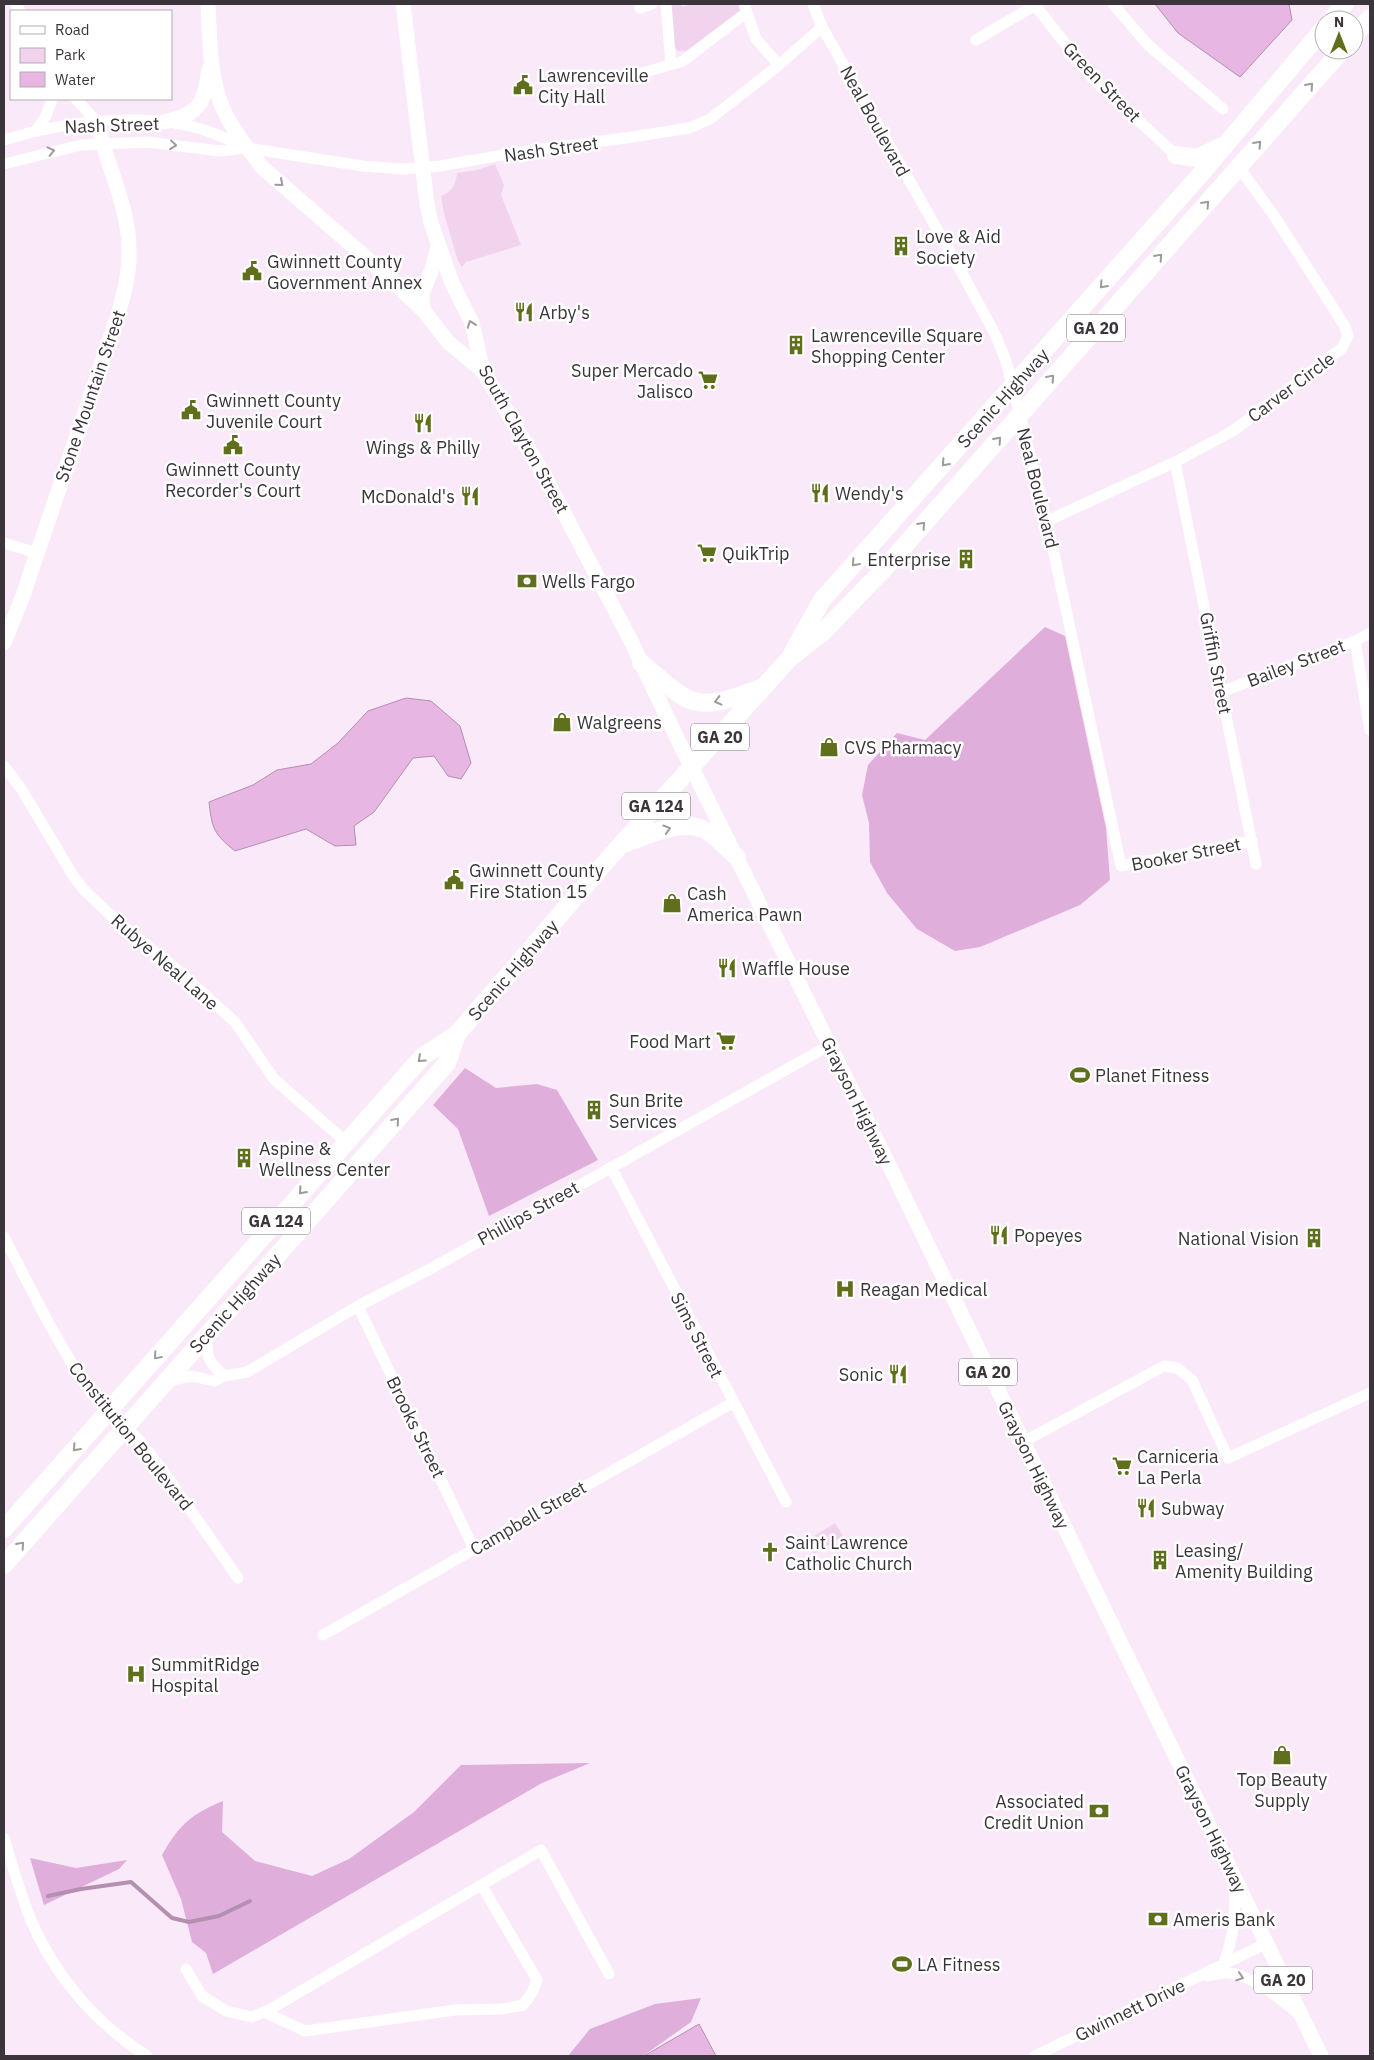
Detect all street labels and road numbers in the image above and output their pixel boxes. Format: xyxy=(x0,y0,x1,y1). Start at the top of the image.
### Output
street label: Green Street xyxy=(1058,37,1146,127)
street label: Neal Boulevard xyxy=(835,61,915,181)
street label: Nash Street xyxy=(64,112,160,138)
street label: Nash Street xyxy=(502,131,600,167)
street label: Stone Mountain Street xyxy=(50,307,130,485)
road number: GA 20 xyxy=(1067,314,1125,342)
street label: Scenic Highway xyxy=(952,343,1054,453)
street label: Carver Circle xyxy=(1243,347,1339,427)
street label: South Clayton Street xyxy=(474,361,574,517)
street label: Neal Boulevard xyxy=(1012,425,1064,551)
street label: Griffin Street xyxy=(1195,610,1237,716)
street label: Bailey Street xyxy=(1244,634,1348,692)
road number: GA 20 xyxy=(691,724,749,750)
road number: GA 124 xyxy=(622,792,690,819)
street label: Booker Street xyxy=(1129,832,1243,876)
street label: Rubye Neal Lane xyxy=(106,909,224,1015)
street label: Scenic Highway xyxy=(463,915,563,1025)
street label: Grayson Highway xyxy=(816,1033,898,1169)
street label: Phillips Street xyxy=(473,1176,583,1250)
road number: GA 124 xyxy=(242,1208,310,1234)
street label: Scenic Highway xyxy=(184,1248,286,1358)
street label: Sims Street xyxy=(666,1288,728,1382)
street label: Constitution Boulevard xyxy=(64,1357,198,1515)
road number: GA 20 xyxy=(959,1358,1017,1385)
street label: Brooks Street xyxy=(382,1372,450,1482)
street label: Grayson Highway xyxy=(993,1397,1075,1533)
street label: Campbell Street xyxy=(466,1475,590,1561)
street label: Grayson Highway xyxy=(1170,1761,1252,1897)
road number: GA 20 xyxy=(1254,1966,1312,1994)
street label: Gwinnett Drive xyxy=(1071,1973,1189,2047)

